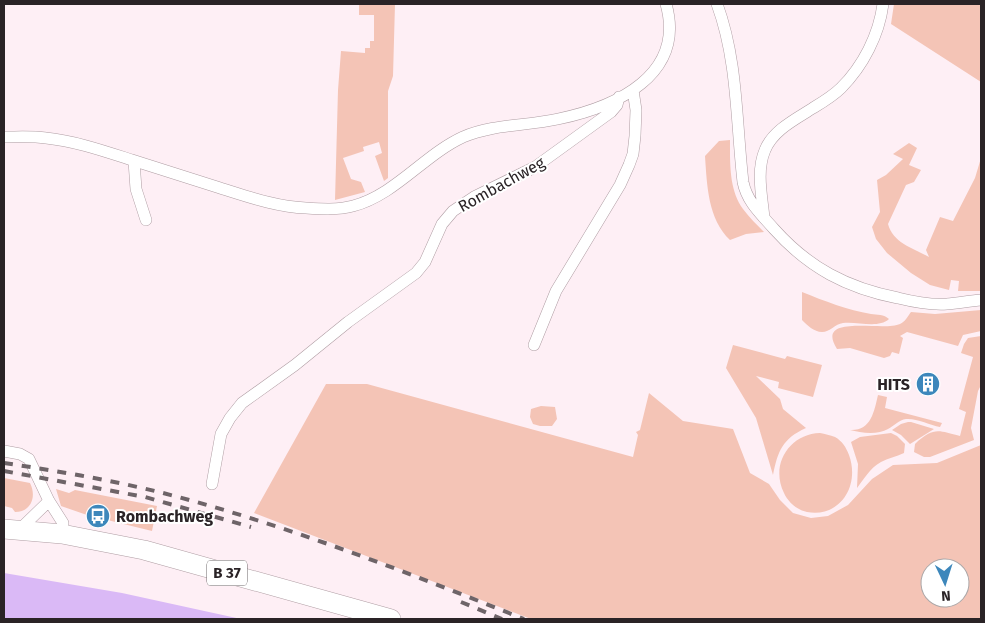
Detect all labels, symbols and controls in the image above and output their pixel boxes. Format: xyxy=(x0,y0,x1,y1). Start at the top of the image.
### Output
street label: Rombachweg xyxy=(455,153,548,216)
building icon: HITS xyxy=(915,371,941,397)
place label: HITS xyxy=(877,375,910,394)
bus stop icon: Rombachweg xyxy=(85,503,111,529)
place label: Rombachweg xyxy=(116,507,213,526)
north arrow xyxy=(920,558,970,608)
road number: B 37 xyxy=(207,560,247,586)
text: N xyxy=(941,587,951,604)

